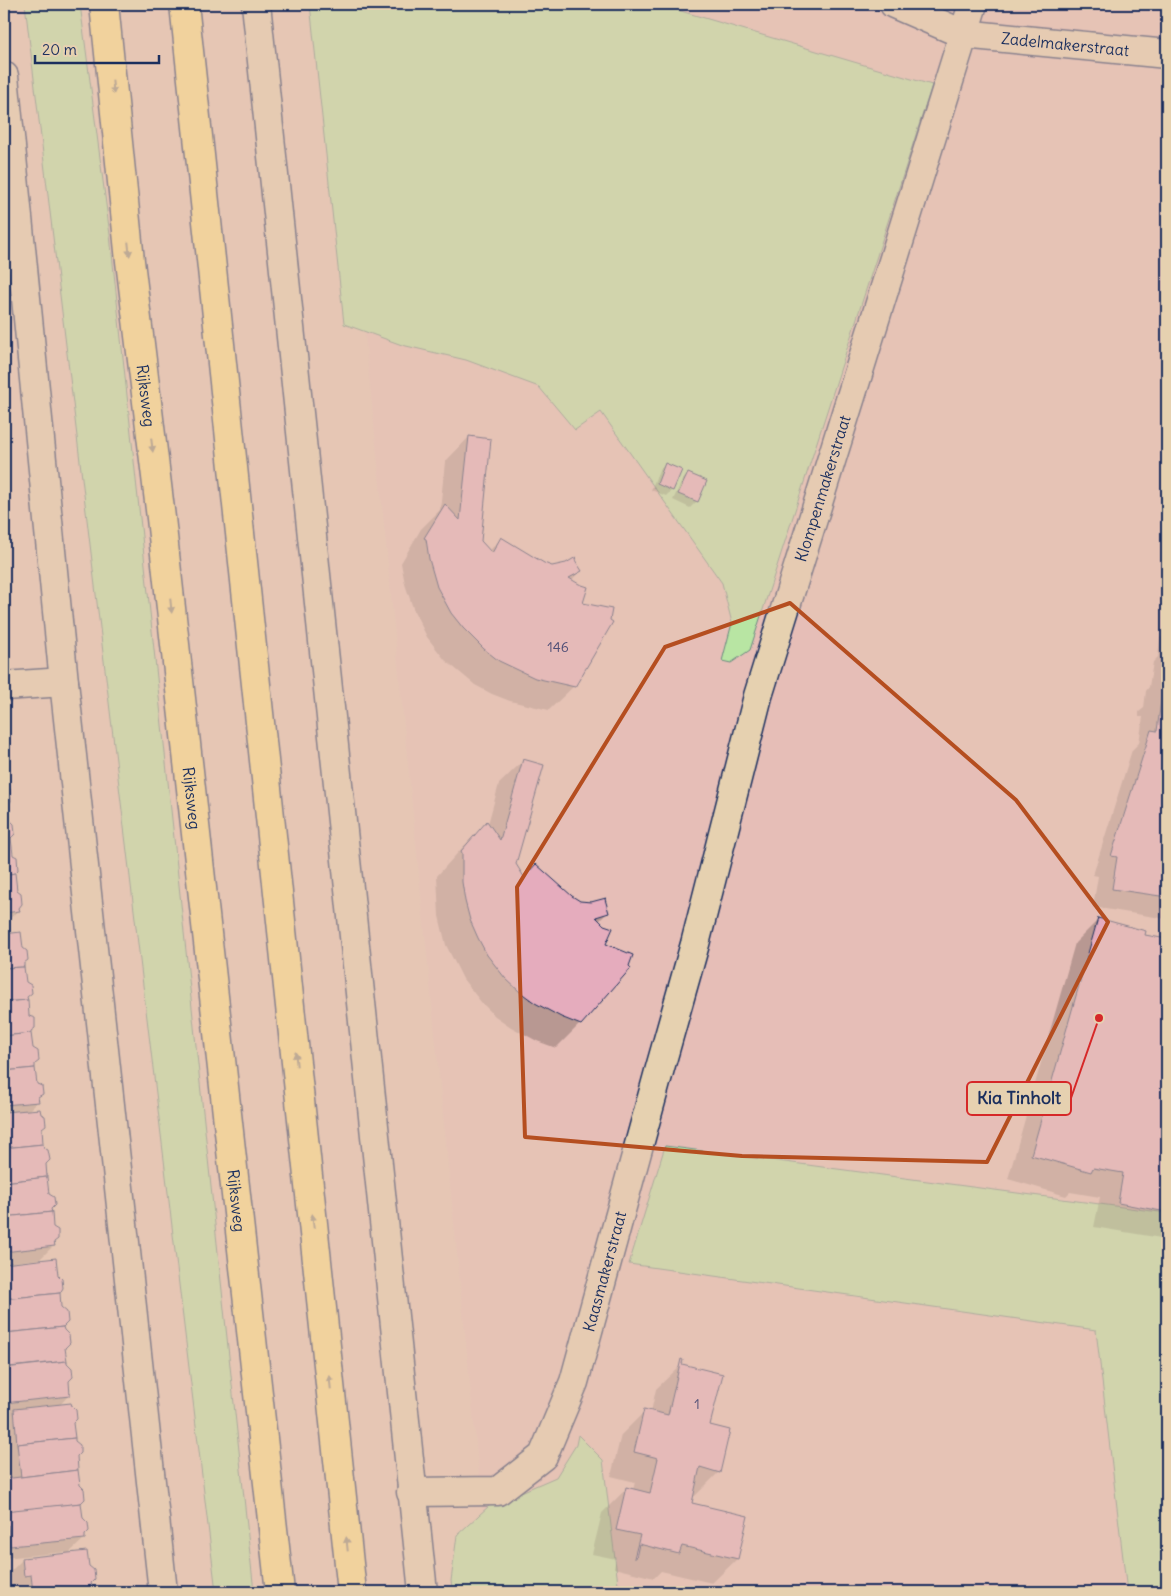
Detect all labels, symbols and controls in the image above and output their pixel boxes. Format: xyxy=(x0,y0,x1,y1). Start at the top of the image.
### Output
street label: Zadelmakerstraat xyxy=(1000,28,1131,60)
scale bar xyxy=(35,32,159,64)
text: 20 m xyxy=(42,40,77,59)
one-way arrow xyxy=(109,79,117,95)
one-way arrow xyxy=(125,241,133,257)
street label: Rijksweg xyxy=(133,363,160,428)
street label: Klompenmakerstraat xyxy=(790,412,855,564)
one-way arrow xyxy=(149,437,157,453)
one-way arrow xyxy=(167,599,175,615)
house number: 146 xyxy=(547,638,569,656)
street label: Rijksweg xyxy=(179,766,205,830)
one-way arrow xyxy=(292,1051,300,1067)
callout: Kia Tinholt xyxy=(967,1082,1071,1115)
text: Kia Tinholt xyxy=(977,1086,1062,1109)
street label: Rijksweg xyxy=(223,1168,250,1233)
street label: Kaasmakerstraat xyxy=(578,1208,631,1334)
one-way arrow xyxy=(309,1212,317,1228)
one-way arrow xyxy=(326,1374,334,1390)
house number: 1 xyxy=(694,1395,700,1413)
one-way arrow xyxy=(343,1535,351,1551)

